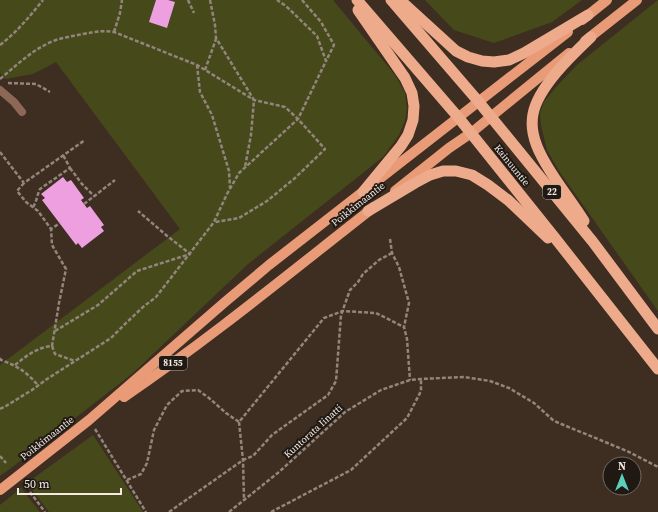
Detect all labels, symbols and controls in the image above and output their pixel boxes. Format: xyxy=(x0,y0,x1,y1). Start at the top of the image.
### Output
street label: Kainuuntie xyxy=(491,142,533,188)
street label: Poikkimaantie xyxy=(329,179,387,229)
road number: 22 xyxy=(543,185,561,199)
road number: 8155 xyxy=(159,356,187,370)
street label: Kuntorata Iinatti xyxy=(281,401,345,461)
street label: Poikkimaantie xyxy=(18,413,76,463)
north arrow xyxy=(602,456,642,496)
text: N xyxy=(618,459,626,474)
scale bar xyxy=(18,470,121,496)
text: 50 m xyxy=(24,476,50,492)

